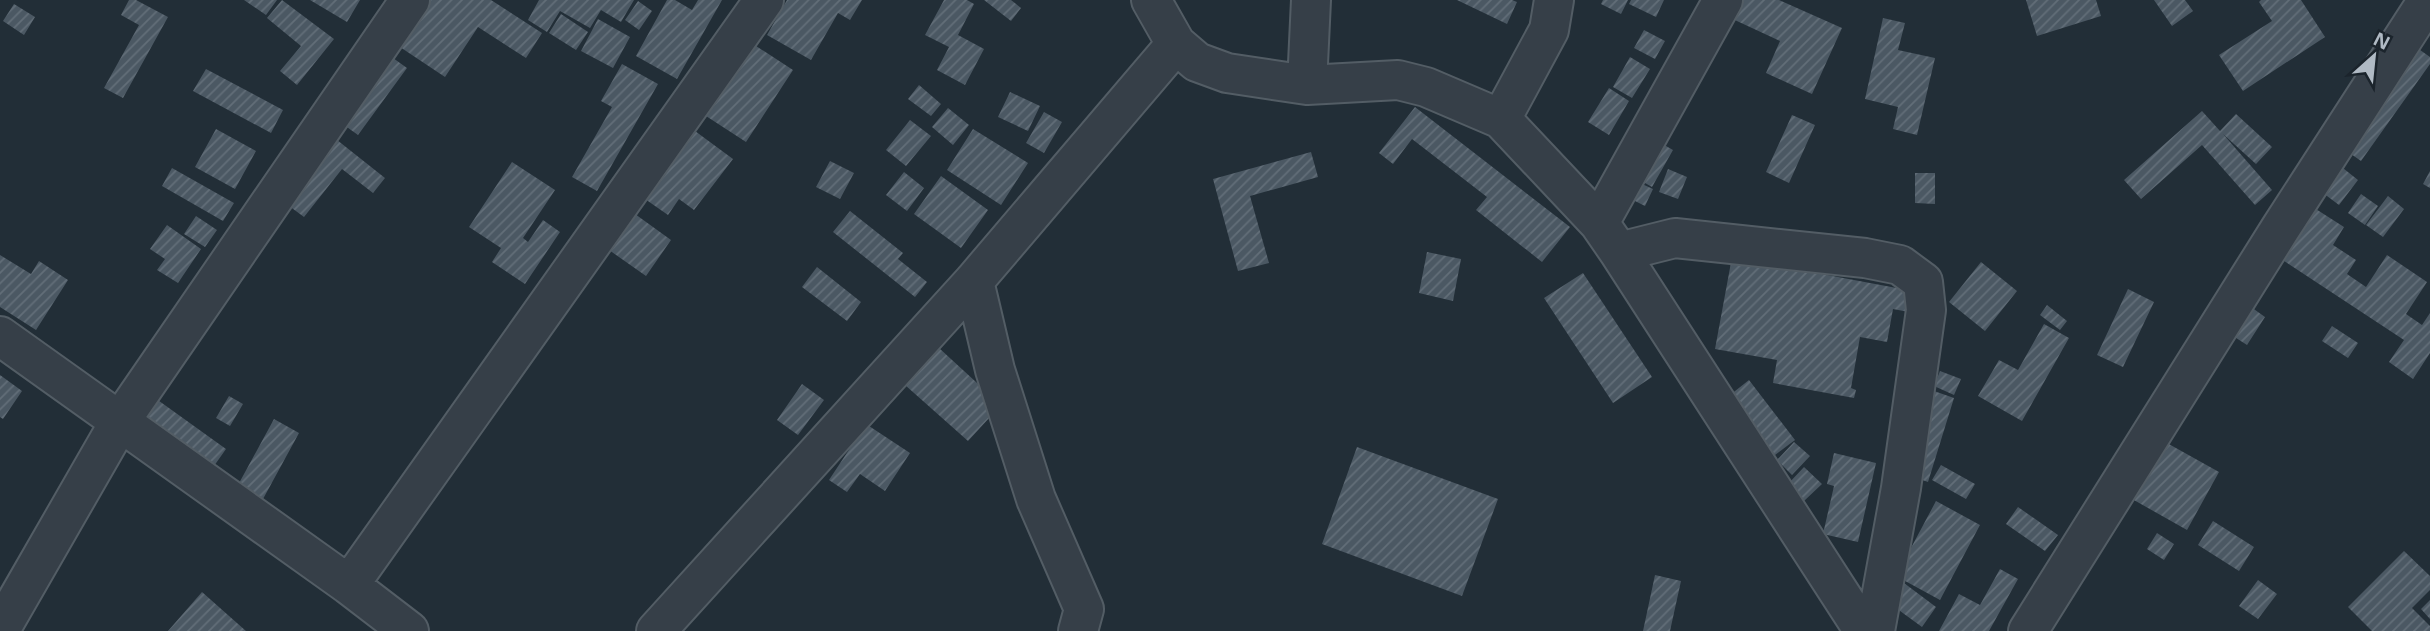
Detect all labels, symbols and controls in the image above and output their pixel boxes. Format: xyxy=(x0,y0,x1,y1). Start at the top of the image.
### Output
north arrow xyxy=(2339,21,2409,91)
text: N xyxy=(2369,26,2395,56)

